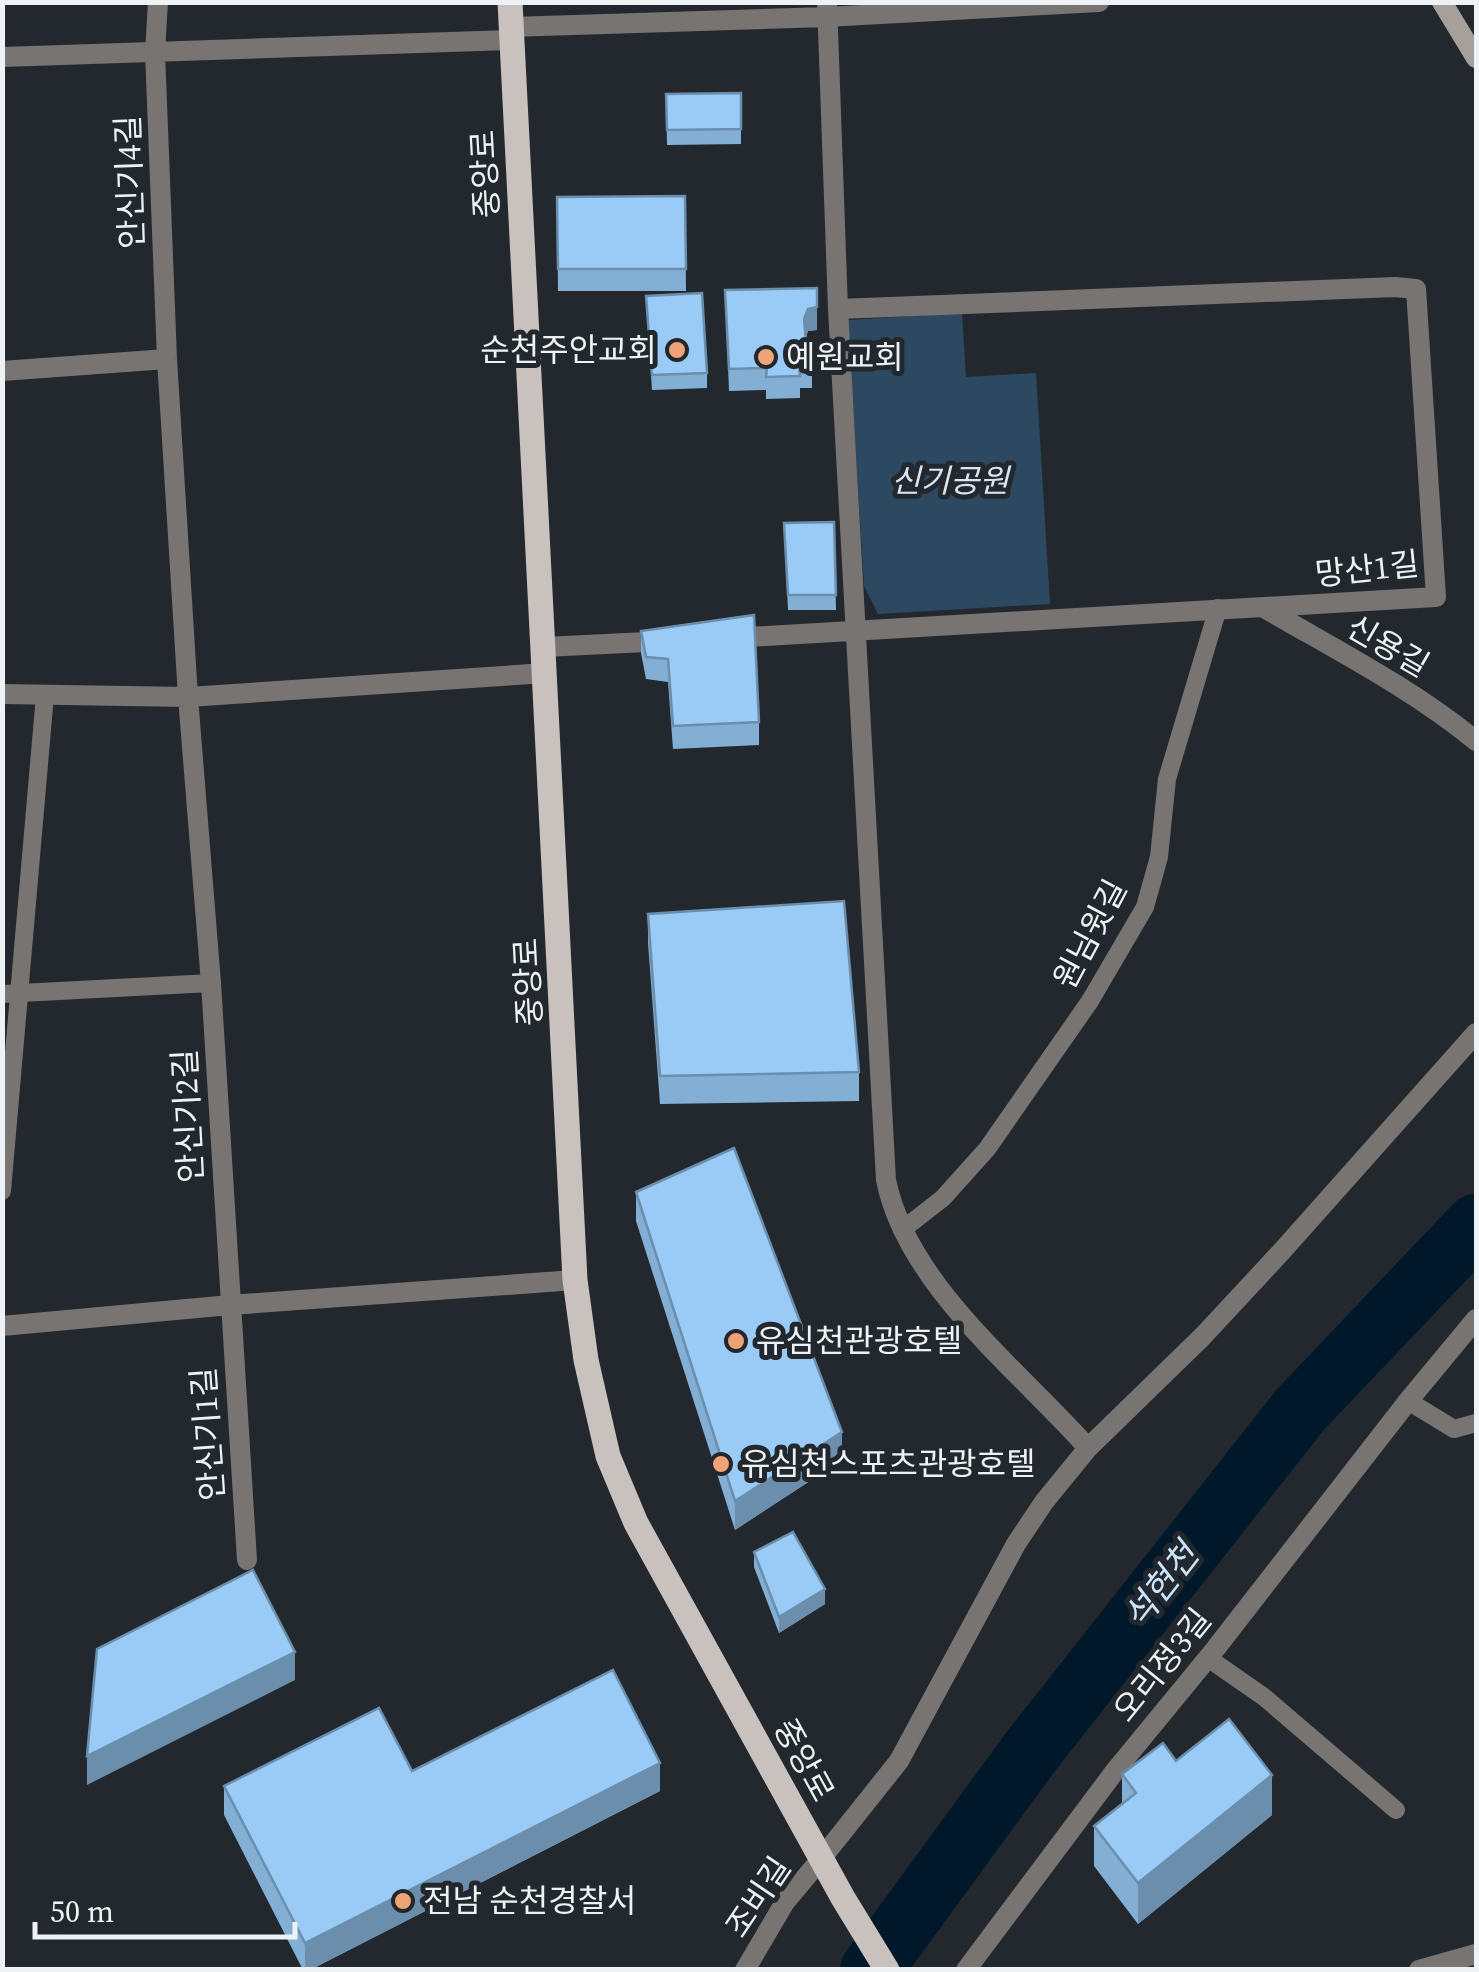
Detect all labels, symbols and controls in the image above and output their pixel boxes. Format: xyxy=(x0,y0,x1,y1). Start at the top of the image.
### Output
street label: 안신기4길 xyxy=(106,114,154,250)
street label: 중앙로 xyxy=(461,129,509,219)
place label: 순천주안교회 xyxy=(480,328,657,372)
place label: 예원교회 xyxy=(786,335,904,379)
marker: 순천주안교회 xyxy=(666,339,688,361)
marker: 예원교회 xyxy=(755,346,777,368)
park label: 신기공원 xyxy=(891,459,1011,503)
street label: 망산1길 xyxy=(1313,542,1421,596)
street label: 신용길 xyxy=(1339,605,1437,687)
street label: 원님윗길 xyxy=(1043,872,1137,996)
street label: 중앙로 xyxy=(504,937,552,1027)
street label: 안신기2길 xyxy=(163,1048,213,1184)
place label: 유심천관광호텔 xyxy=(756,1319,962,1363)
marker: 유심천관광호텔 xyxy=(725,1330,747,1352)
street label: 안신기1길 xyxy=(181,1366,235,1502)
place label: 유심천스포츠관광호텔 xyxy=(741,1442,1035,1486)
marker: 유심천스포츠관광호텔 xyxy=(710,1453,732,1475)
water label: 석현천 xyxy=(1112,1530,1212,1639)
street label: 오리정3길 xyxy=(1103,1599,1221,1731)
street label: 중앙로 xyxy=(763,1711,845,1809)
street label: 조비길 xyxy=(715,1848,801,1946)
scale bar xyxy=(35,1877,295,1939)
place label: 전남 순천경찰서 xyxy=(423,1879,637,1923)
marker: 전남 순천경찰서 xyxy=(392,1890,414,1912)
text: 50 m xyxy=(50,1891,114,1932)

